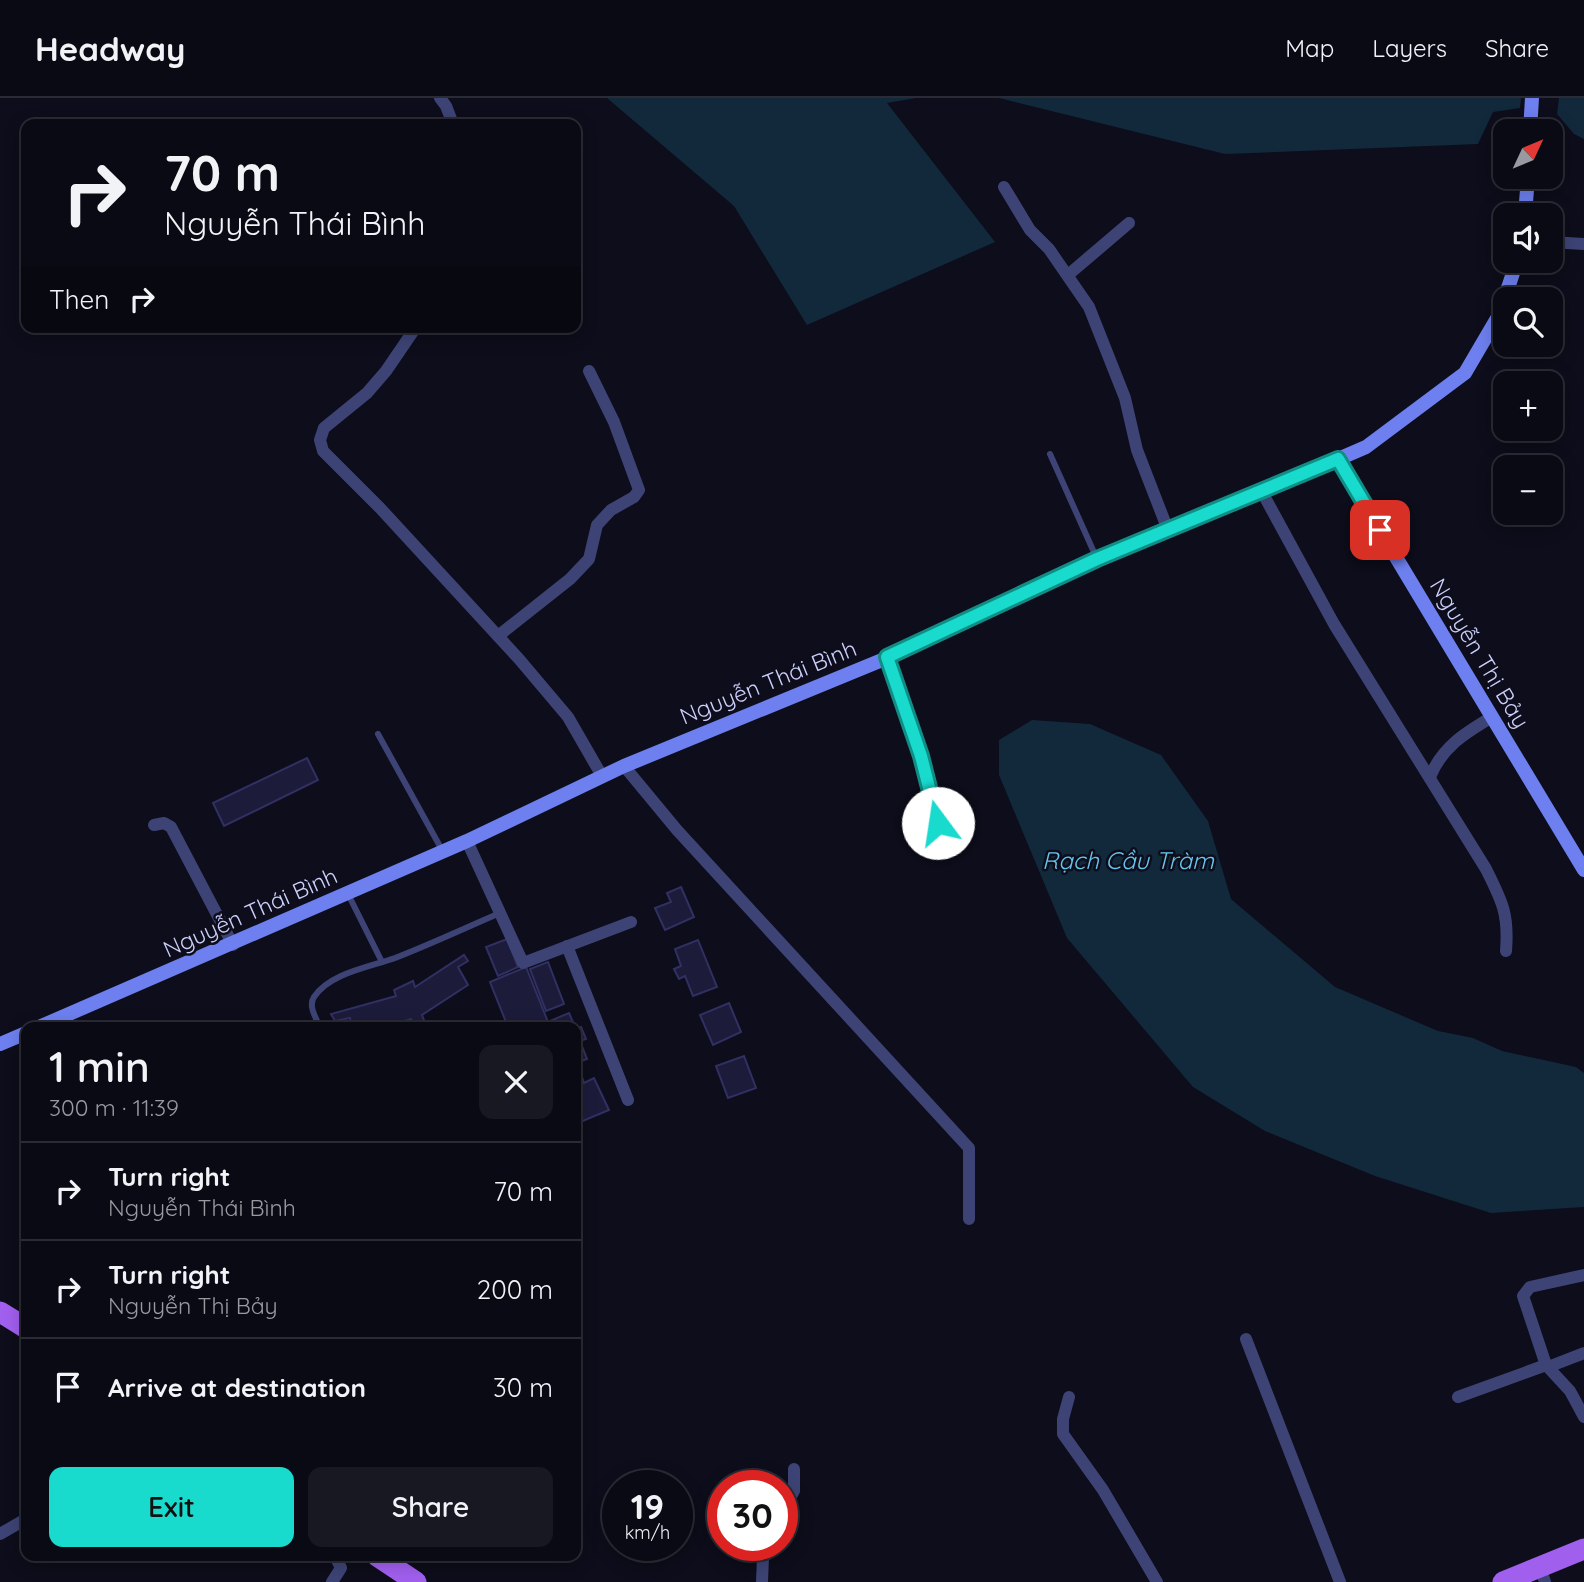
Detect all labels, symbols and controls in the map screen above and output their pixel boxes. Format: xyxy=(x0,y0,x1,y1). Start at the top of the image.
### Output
text: Headway xyxy=(35,28,185,69)
text: Map xyxy=(1285,33,1334,63)
text: Layers xyxy=(1372,33,1447,63)
text: Share xyxy=(1485,33,1549,63)
north arrow xyxy=(1493,119,1563,189)
map controls xyxy=(1493,119,1563,525)
text: 70 m xyxy=(164,142,280,203)
icon: right xyxy=(49,147,140,238)
text: Nguyễn Thái Bình xyxy=(164,203,425,243)
button: sound xyxy=(1493,203,1563,273)
icon: right xyxy=(123,280,161,318)
text: Then xyxy=(49,283,109,316)
button: search xyxy=(1493,287,1563,357)
button: + xyxy=(1493,371,1563,441)
button: − xyxy=(1493,455,1563,525)
pin xyxy=(1350,500,1410,560)
icon: arrive xyxy=(1361,511,1399,549)
street label: Nguyễn Thị Bảy xyxy=(1424,573,1536,733)
street label: Nguyễn Thái Bình xyxy=(675,633,861,731)
position arrow xyxy=(901,786,975,860)
water label: Rạch Cầu Tràm xyxy=(1042,845,1215,875)
street label: Nguyễn Thái Bình xyxy=(158,861,342,963)
text: 1 min xyxy=(49,1040,150,1093)
button: close xyxy=(479,1045,553,1119)
text: 300 m · 11:39 xyxy=(49,1093,179,1122)
text: Turn right xyxy=(108,1160,230,1193)
icon: right xyxy=(49,1172,87,1210)
text: 70 m xyxy=(493,1175,553,1208)
text: Nguyễn Thái Bình xyxy=(108,1193,296,1222)
text: Turn right xyxy=(108,1258,230,1291)
icon: right xyxy=(49,1270,87,1308)
text: 200 m xyxy=(477,1273,553,1306)
text: Nguyễn Thị Bảy xyxy=(108,1291,278,1320)
icon: arrive xyxy=(49,1368,87,1406)
text: Arrive at destination xyxy=(108,1371,366,1404)
text: 30 m xyxy=(493,1371,553,1404)
button: Exit xyxy=(49,1467,294,1547)
button: Share xyxy=(308,1467,553,1547)
speed limit sign: 30 xyxy=(707,1470,798,1561)
text: 19 xyxy=(631,1484,664,1528)
text: km/h xyxy=(625,1521,670,1544)

